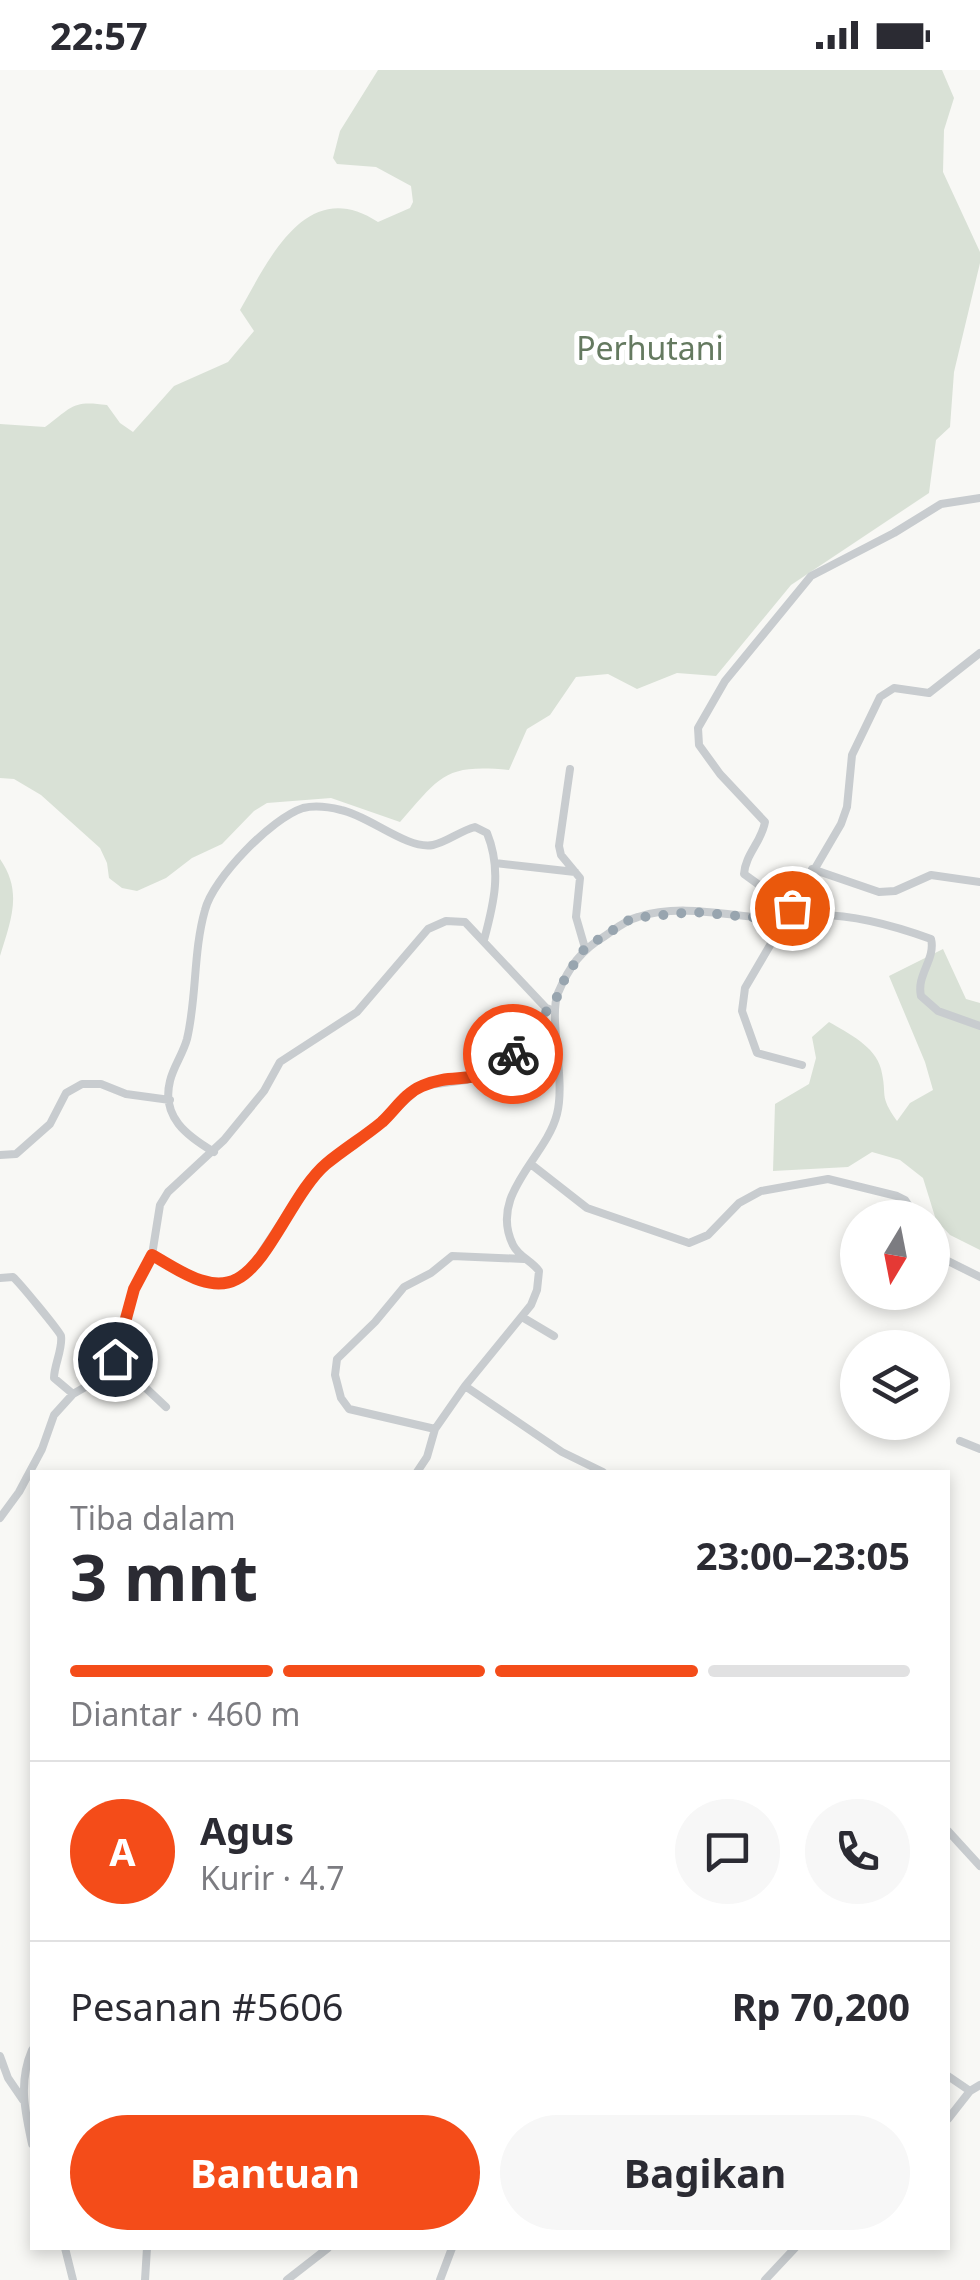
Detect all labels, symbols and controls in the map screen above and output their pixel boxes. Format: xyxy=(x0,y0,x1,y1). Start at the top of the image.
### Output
text: 22:57 xyxy=(50,9,148,61)
park label: Perhutani xyxy=(576,326,724,369)
pin xyxy=(750,866,835,951)
icon: bag xyxy=(765,881,820,936)
courier xyxy=(463,1004,563,1104)
icon: bike xyxy=(486,1027,541,1082)
north arrow xyxy=(840,1200,950,1310)
map controls xyxy=(840,1200,950,1440)
pin xyxy=(73,1317,158,1402)
button: layers xyxy=(840,1330,950,1440)
icon: home xyxy=(88,1332,143,1387)
text: Tiba dalam xyxy=(70,1496,236,1539)
text: 23:00–23:05 xyxy=(696,1529,910,1581)
text: 3 mnt xyxy=(70,1532,258,1620)
text: Diantar · 460 m xyxy=(70,1692,300,1735)
button: chat xyxy=(675,1799,780,1904)
button: phone xyxy=(805,1799,910,1904)
text: Agus xyxy=(200,1804,294,1856)
text: A xyxy=(109,1825,136,1877)
text: Kurir · 4.7 xyxy=(200,1856,345,1899)
text: Pesanan #5606 xyxy=(70,1980,344,2032)
text: Rp 70,200 xyxy=(732,1980,910,2032)
button: Bantuan xyxy=(70,2115,480,2230)
button: Bagikan xyxy=(500,2115,910,2230)

